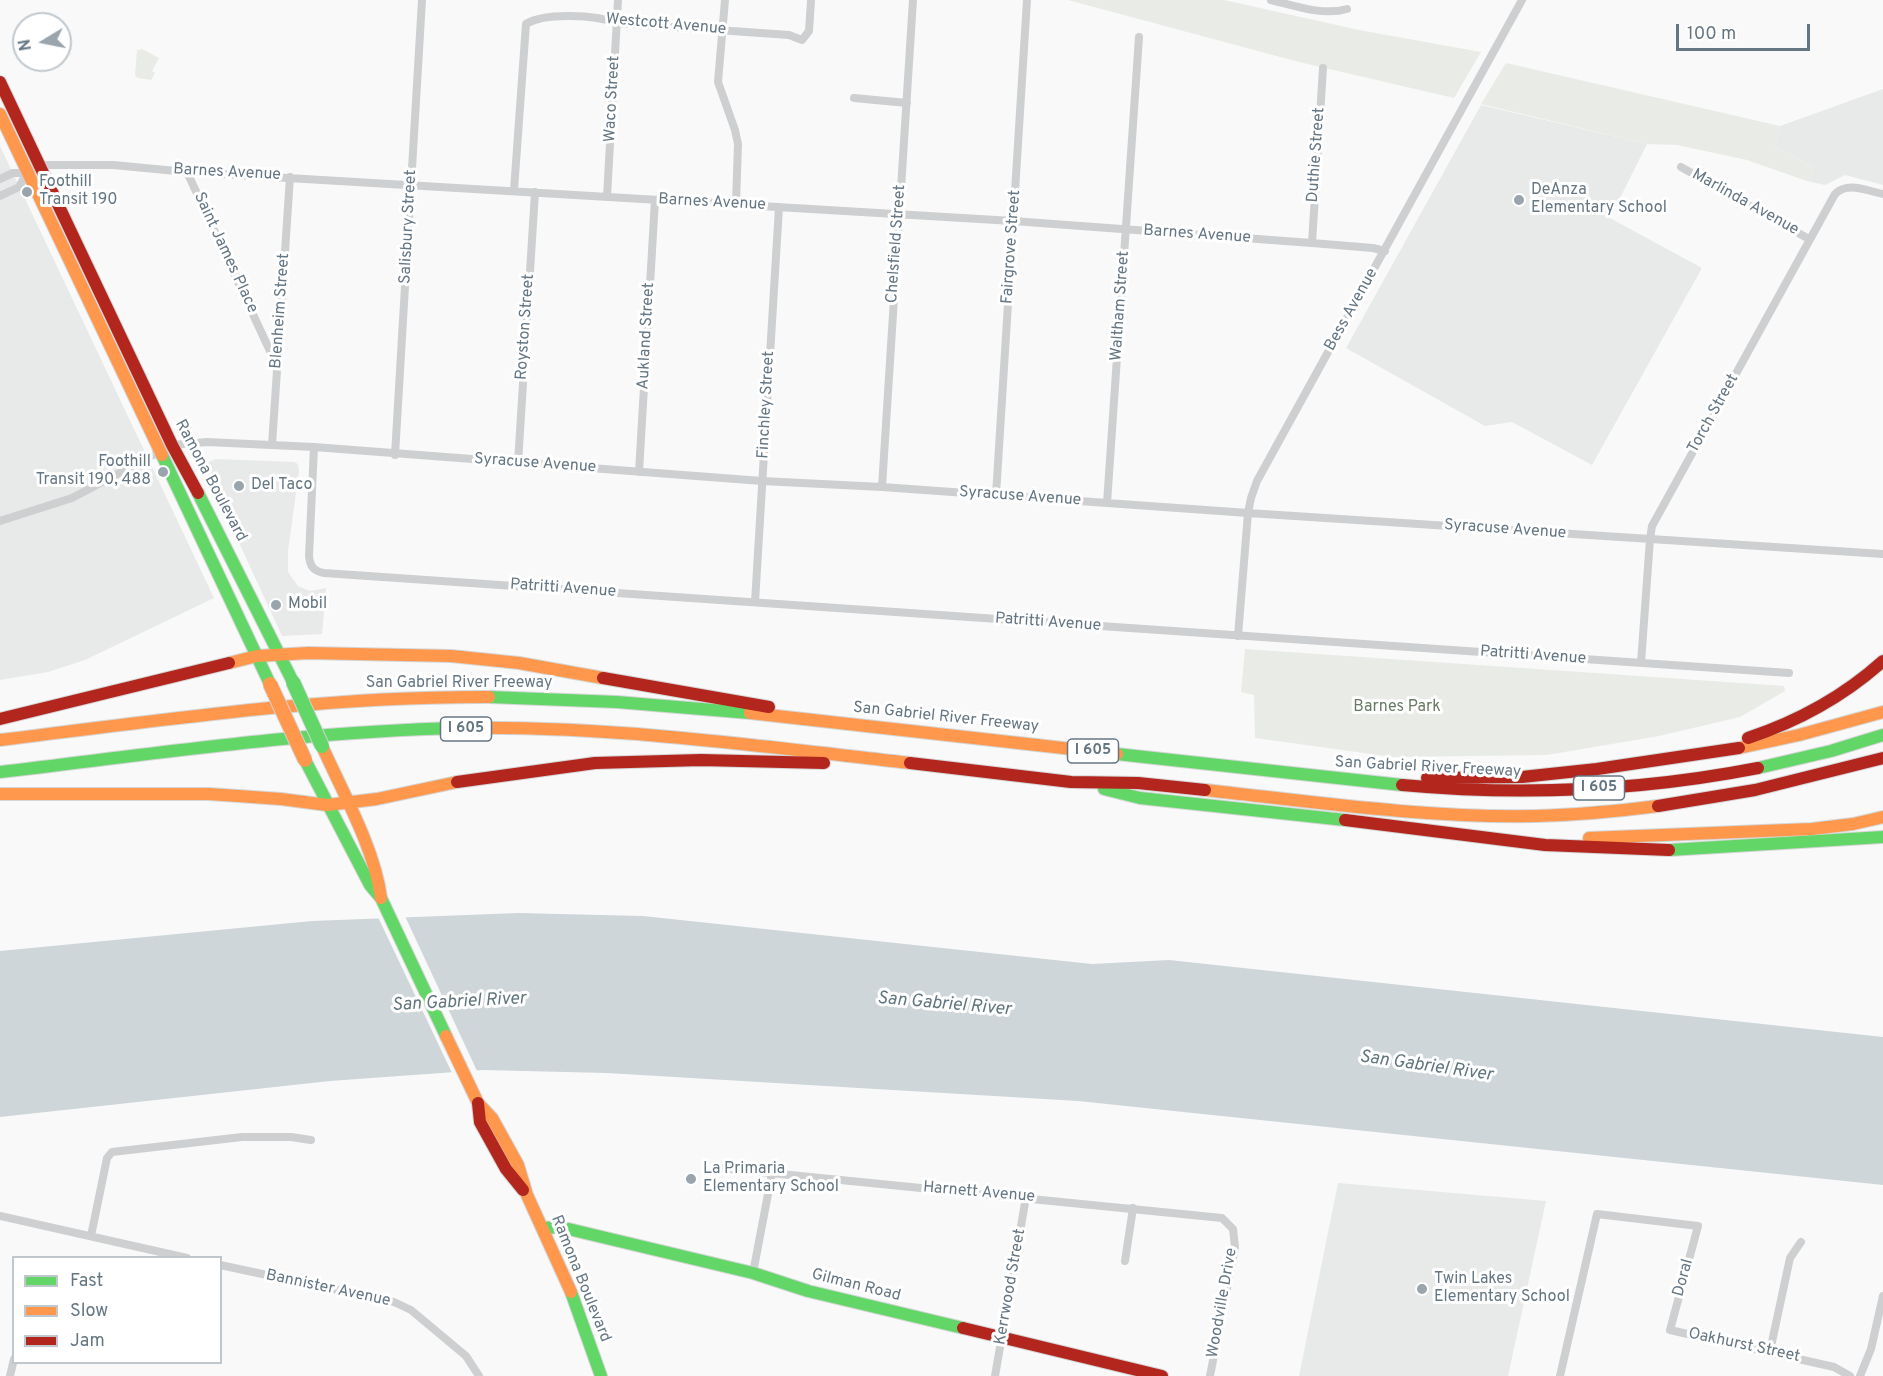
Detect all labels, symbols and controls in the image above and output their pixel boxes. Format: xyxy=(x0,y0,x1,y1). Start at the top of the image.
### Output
street label: Westcott Avenue xyxy=(605,10,727,40)
north arrow xyxy=(12,12,72,72)
scale bar xyxy=(1679,12,1812,50)
text: 100 m xyxy=(1687,23,1736,46)
text: N xyxy=(15,37,37,52)
street label: Waco Street xyxy=(601,55,625,143)
street label: Duthie Street xyxy=(1304,107,1330,203)
street label: Barnes Avenue xyxy=(173,161,281,185)
street label: Marlinda Avenue xyxy=(1688,166,1802,240)
street label: Salisbury Street xyxy=(396,169,422,285)
place label: Foothill Transit 190 xyxy=(39,173,118,211)
place label: DeAnza Elementary School xyxy=(1531,181,1667,219)
street label: Chelsfield Street xyxy=(883,184,911,304)
marker: Foothill Transit 190 xyxy=(20,185,34,199)
street label: Fairgrove Street xyxy=(998,189,1026,305)
street label: Saint James Place xyxy=(189,190,261,316)
street label: Barnes Avenue xyxy=(658,191,766,215)
marker: DeAnza Elementary School xyxy=(1512,193,1526,207)
street label: Barnes Avenue xyxy=(1143,222,1251,248)
street label: Waltham Street xyxy=(1108,250,1134,362)
street label: Blenheim Street xyxy=(267,253,295,369)
street label: Bess Avenue xyxy=(1321,265,1383,355)
street label: Royston Street xyxy=(513,273,539,381)
street label: Aukland Street xyxy=(635,282,659,390)
street label: Finchley Street xyxy=(755,351,779,459)
street label: Torch Street xyxy=(1684,371,1744,457)
street label: Ramona Boulevard xyxy=(170,417,250,545)
street label: Syracuse Avenue xyxy=(473,450,597,478)
place label: Foothill Transit 190, 488 xyxy=(36,453,151,491)
marker: Foothill Transit 190, 488 xyxy=(156,465,170,479)
place label: Del Taco xyxy=(251,476,312,496)
marker: Del Taco xyxy=(232,479,246,493)
street label: Syracuse Avenue xyxy=(958,483,1082,511)
street label: Syracuse Avenue xyxy=(1443,516,1567,544)
street label: Patritti Avenue xyxy=(509,576,617,602)
place label: Mobil xyxy=(288,595,327,615)
marker: Mobil xyxy=(269,598,283,612)
street label: Patritti Avenue xyxy=(994,610,1102,636)
street label: Patritti Avenue xyxy=(1479,643,1587,669)
street label: San Gabriel River Freeway xyxy=(366,674,552,694)
park label: Barnes Park xyxy=(1353,698,1441,718)
street label: San Gabriel River Freeway xyxy=(852,699,1040,737)
road number: I 605 xyxy=(440,717,492,741)
road number: I 605 xyxy=(1068,739,1118,763)
street label: San Gabriel River Freeway xyxy=(1334,754,1522,782)
road number: I 605 xyxy=(1574,776,1624,800)
water label: San Gabriel River xyxy=(876,988,1012,1022)
water label: San Gabriel River xyxy=(391,989,527,1017)
water label: San Gabriel River xyxy=(1358,1047,1494,1087)
place label: La Primaria Elementary School xyxy=(703,1160,839,1198)
marker: La Primaria Elementary School xyxy=(684,1172,698,1186)
street label: Harnett Avenue xyxy=(922,1179,1036,1207)
street label: Ramona Boulevard xyxy=(546,1213,614,1345)
street label: Kerrwood Street xyxy=(991,1227,1031,1347)
street label: Woodville Drive xyxy=(1204,1246,1242,1360)
legend xyxy=(12,1256,222,1364)
street label: Doral xyxy=(1670,1257,1698,1299)
street label: Bannister Avenue xyxy=(264,1266,392,1312)
street label: Gilman Road xyxy=(809,1266,903,1306)
text: Fast xyxy=(70,1270,103,1293)
place label: Twin Lakes Elementary School xyxy=(1434,1270,1570,1308)
marker: Twin Lakes Elementary School xyxy=(1415,1282,1429,1296)
text: Slow xyxy=(70,1300,108,1323)
street label: Oakhurst Street xyxy=(1686,1325,1802,1367)
text: Jam xyxy=(70,1330,105,1353)

